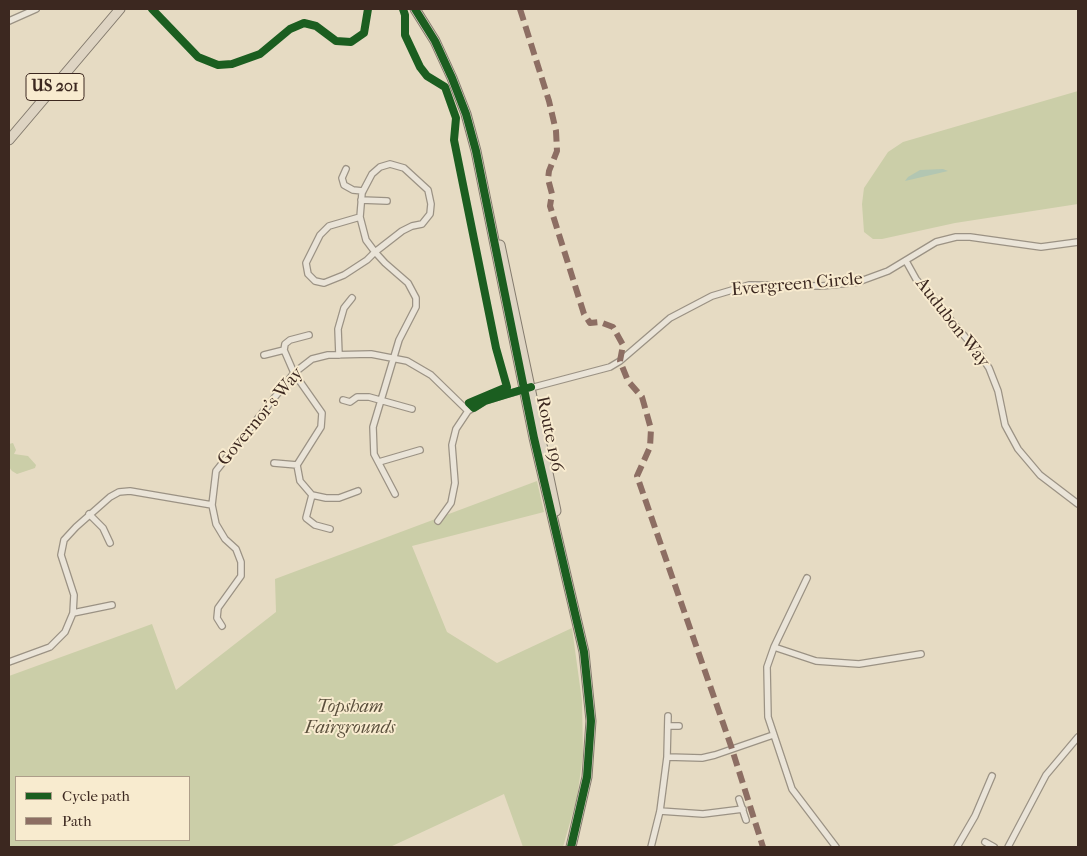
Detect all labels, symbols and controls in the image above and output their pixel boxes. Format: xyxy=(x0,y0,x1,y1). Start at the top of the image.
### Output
road number: US 201 xyxy=(26,74,84,100)
street label: Evergreen Circle xyxy=(730,268,864,302)
street label: Audubon Way xyxy=(910,274,994,372)
street label: Governor's Way xyxy=(214,363,308,471)
street label: Route 196 xyxy=(530,394,568,474)
park label: Topsham Fairgrounds xyxy=(305,697,395,740)
legend xyxy=(15,776,190,841)
text: Cycle path xyxy=(62,787,130,805)
text: Path xyxy=(62,812,92,830)

